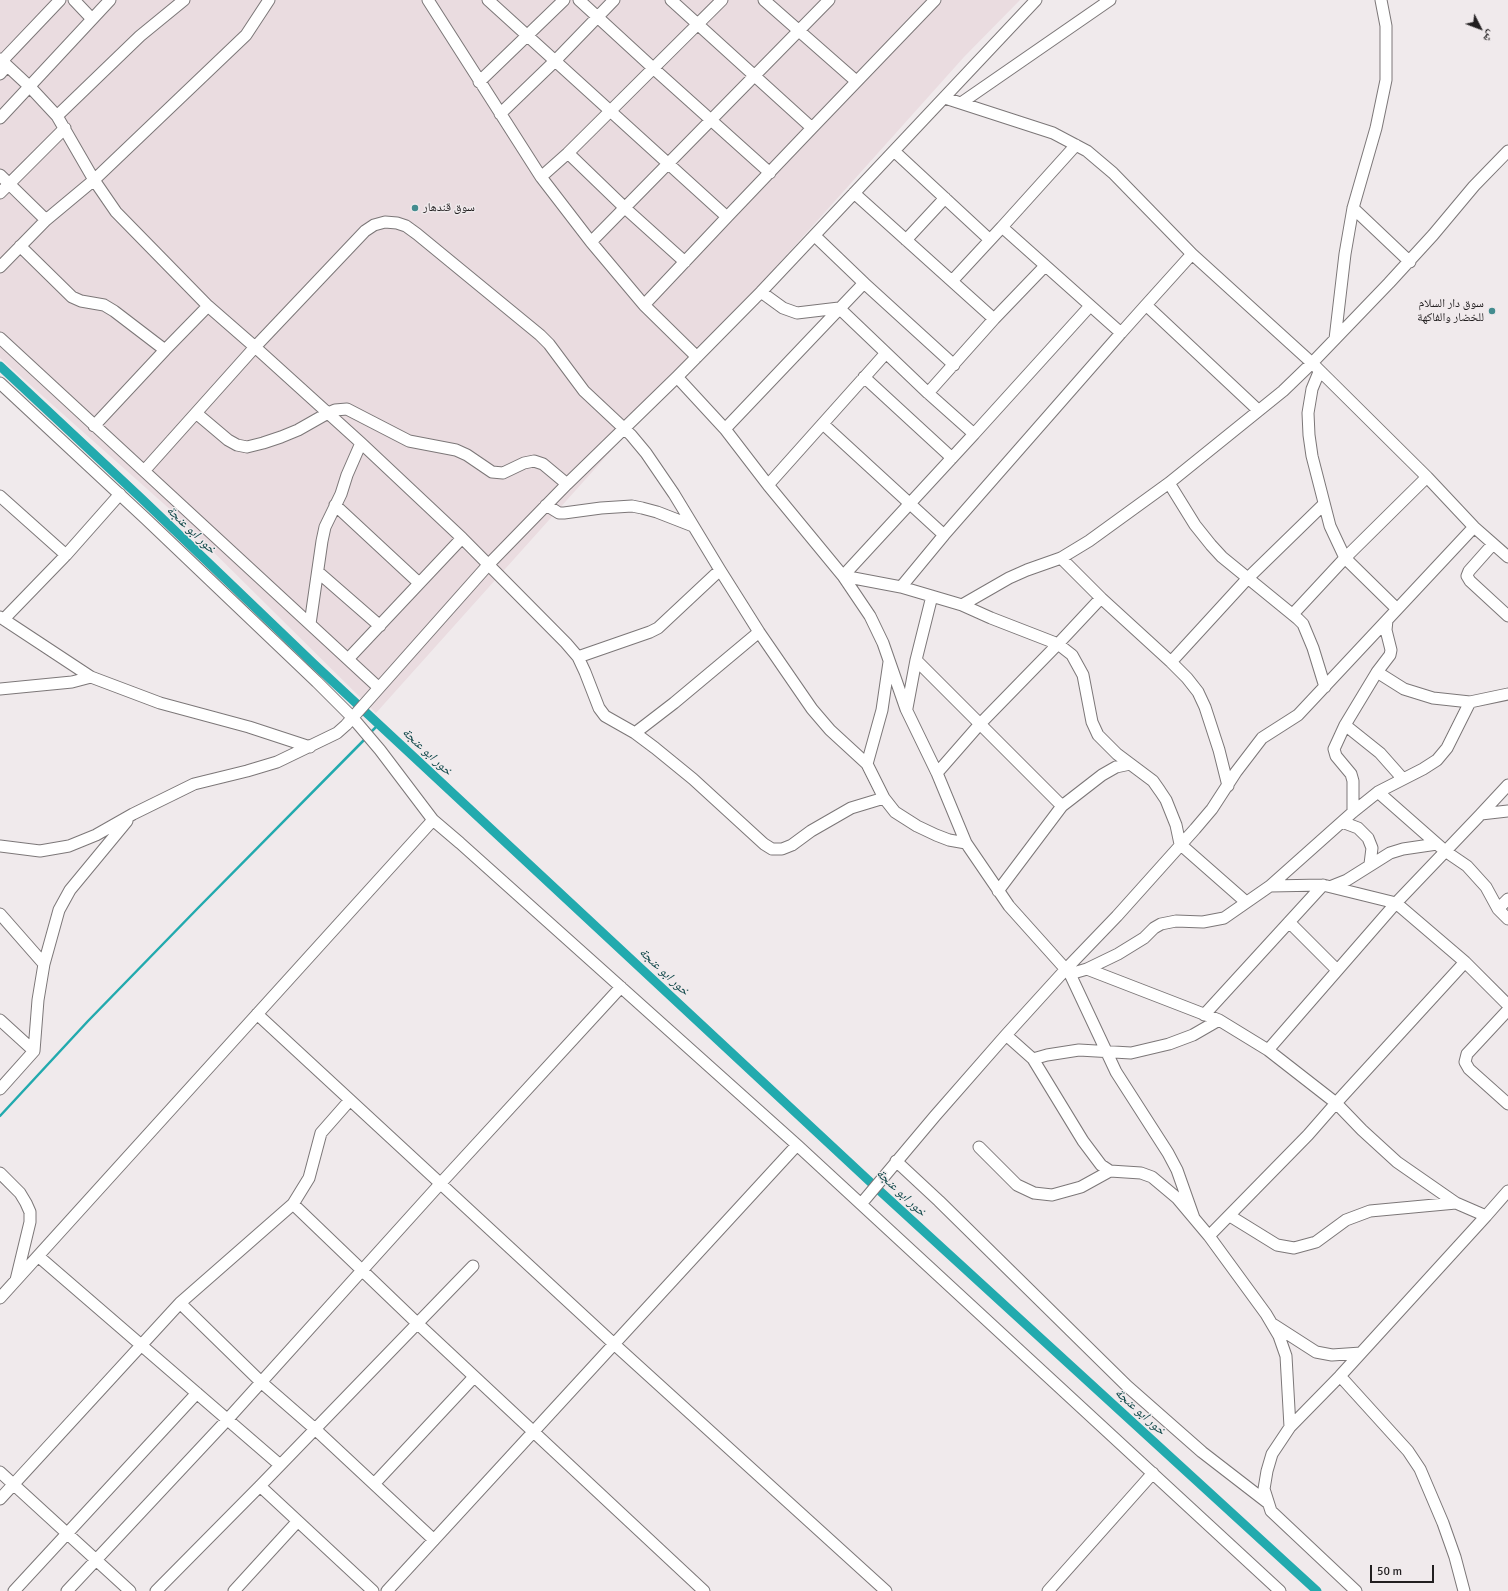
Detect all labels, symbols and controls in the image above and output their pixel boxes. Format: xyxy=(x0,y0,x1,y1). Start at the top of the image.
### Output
north arrow xyxy=(1460,8,1500,48)
text: ش xyxy=(1481,28,1498,45)
place label: سوق قندهار xyxy=(423,201,475,215)
marker: سوق قندهار xyxy=(410,203,420,213)
place label: سوق دار السلام للخضار والفاكهة xyxy=(1417,297,1484,325)
marker: سوق دار السلام للخضار والفاكهة xyxy=(1487,306,1497,316)
water label: خور ابو عنجة xyxy=(163,503,219,557)
water label: خور ابو عنجة xyxy=(399,725,455,779)
water label: خور ابو عنجة xyxy=(636,945,692,999)
water label: خور ابو عنجة xyxy=(873,1166,929,1220)
water label: خور ابو عنجة xyxy=(1111,1385,1169,1439)
scale bar xyxy=(1372,1557,1436,1583)
text: 50 m xyxy=(1377,1564,1402,1579)

